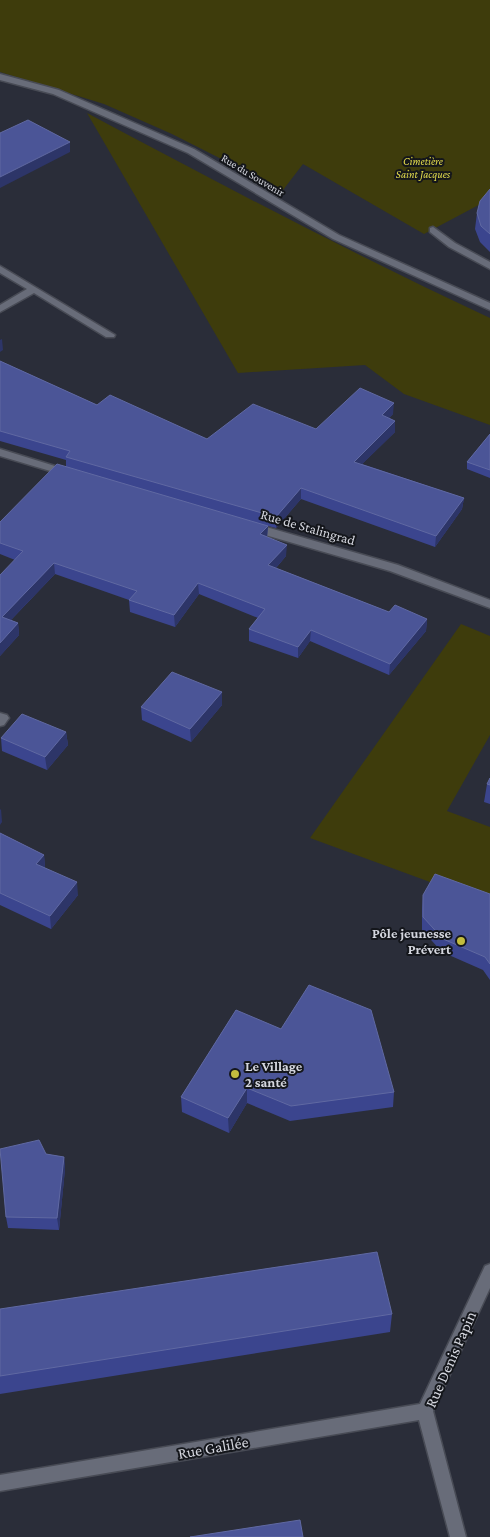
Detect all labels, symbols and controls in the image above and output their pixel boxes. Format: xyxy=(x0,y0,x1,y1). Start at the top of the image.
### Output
street label: Rue du Souvenir xyxy=(219,151,287,199)
park label: Cimetière Saint Jacques xyxy=(396,155,451,181)
street label: Rue de Stalingrad xyxy=(259,506,358,548)
place label: Pôle jeunesse Prévert xyxy=(372,925,452,957)
marker: Pôle jeunesse Prévert xyxy=(455,935,467,947)
place label: Le Village 2 santé xyxy=(245,1058,303,1090)
marker: Le Village 2 santé xyxy=(229,1068,241,1080)
street label: Rue Denis Papin xyxy=(422,1308,480,1410)
street label: Rue Galilée xyxy=(176,1433,250,1462)

